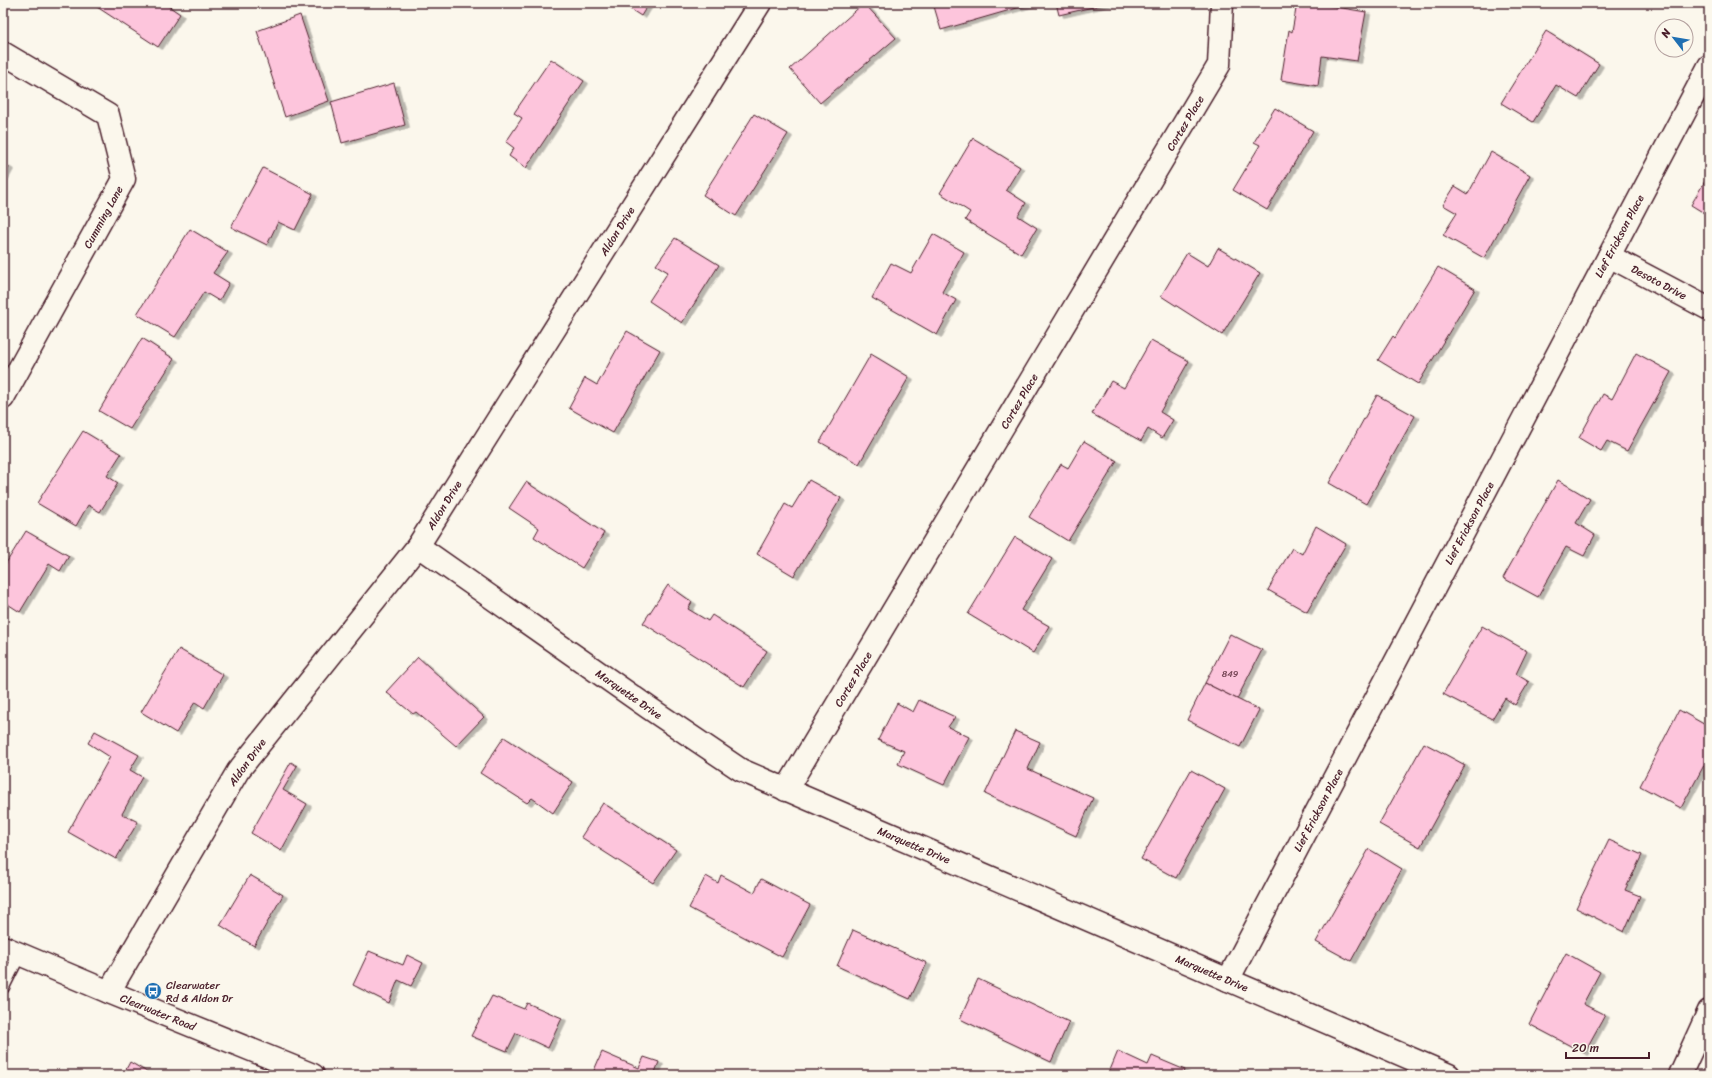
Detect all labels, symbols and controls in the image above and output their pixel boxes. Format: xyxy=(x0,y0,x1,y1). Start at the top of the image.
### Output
north arrow xyxy=(1654,18,1694,58)
text: N xyxy=(1655,25,1676,42)
street label: Cortez Place xyxy=(1161,92,1210,155)
street label: Cumming Lane xyxy=(78,182,129,252)
street label: Lief Erickson Place xyxy=(1589,191,1650,281)
street label: Aldon Drive xyxy=(594,202,640,261)
street label: Desoto Drive xyxy=(1627,260,1690,305)
street label: Cortez Place xyxy=(995,370,1044,433)
street label: Aldon Drive xyxy=(421,476,467,535)
street label: Lief Erickson Place xyxy=(1439,478,1500,568)
street label: Cortez Place xyxy=(829,648,878,711)
street label: Marquette Drive xyxy=(591,664,667,725)
house number: 849 xyxy=(1222,666,1239,682)
street label: Aldon Drive xyxy=(223,734,272,791)
street label: Lief Erickson Place xyxy=(1288,765,1349,855)
street label: Marquette Drive xyxy=(874,822,954,870)
street label: Marquette Drive xyxy=(1172,950,1252,998)
place label: Clearwater Rd & Aldon Dr xyxy=(166,976,234,1008)
bus stop icon: Clearwater Rd & Aldon Dr xyxy=(143,981,163,1001)
street label: Clearwater Road xyxy=(117,989,200,1037)
scale bar xyxy=(1566,1034,1649,1060)
text: 20 m xyxy=(1572,1037,1599,1059)

